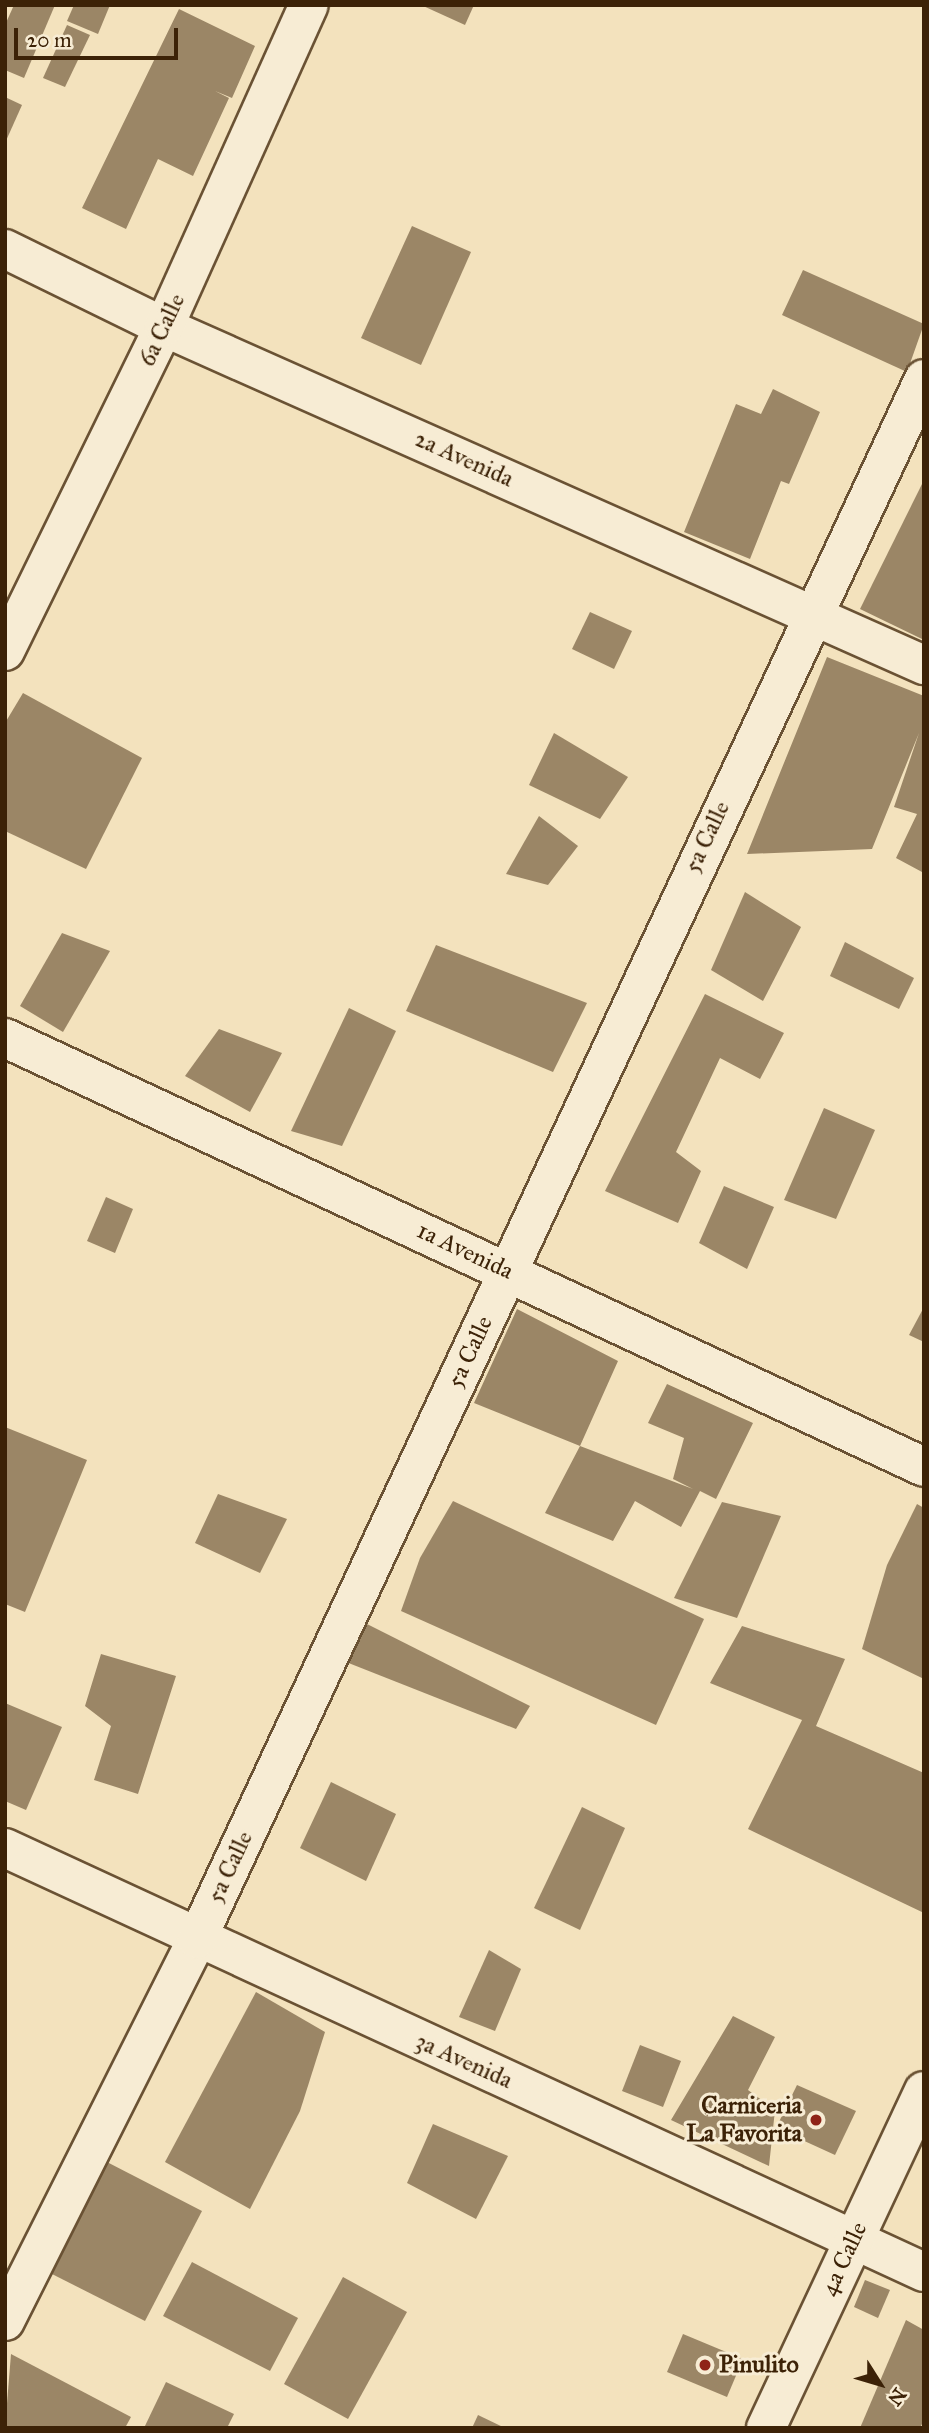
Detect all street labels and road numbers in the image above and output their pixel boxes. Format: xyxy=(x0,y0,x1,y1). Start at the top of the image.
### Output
street label: 6a Calle xyxy=(133,289,191,371)
street label: 2a Avenida xyxy=(410,424,518,494)
street label: 5a Calle xyxy=(678,797,736,877)
street label: 1a Avenida xyxy=(412,1216,518,1286)
street label: 5a Calle xyxy=(441,1312,499,1392)
street label: 5a Calle xyxy=(201,1827,259,1907)
street label: 3a Avenida xyxy=(411,2027,517,2095)
street label: 4a Calle xyxy=(814,2218,874,2300)

